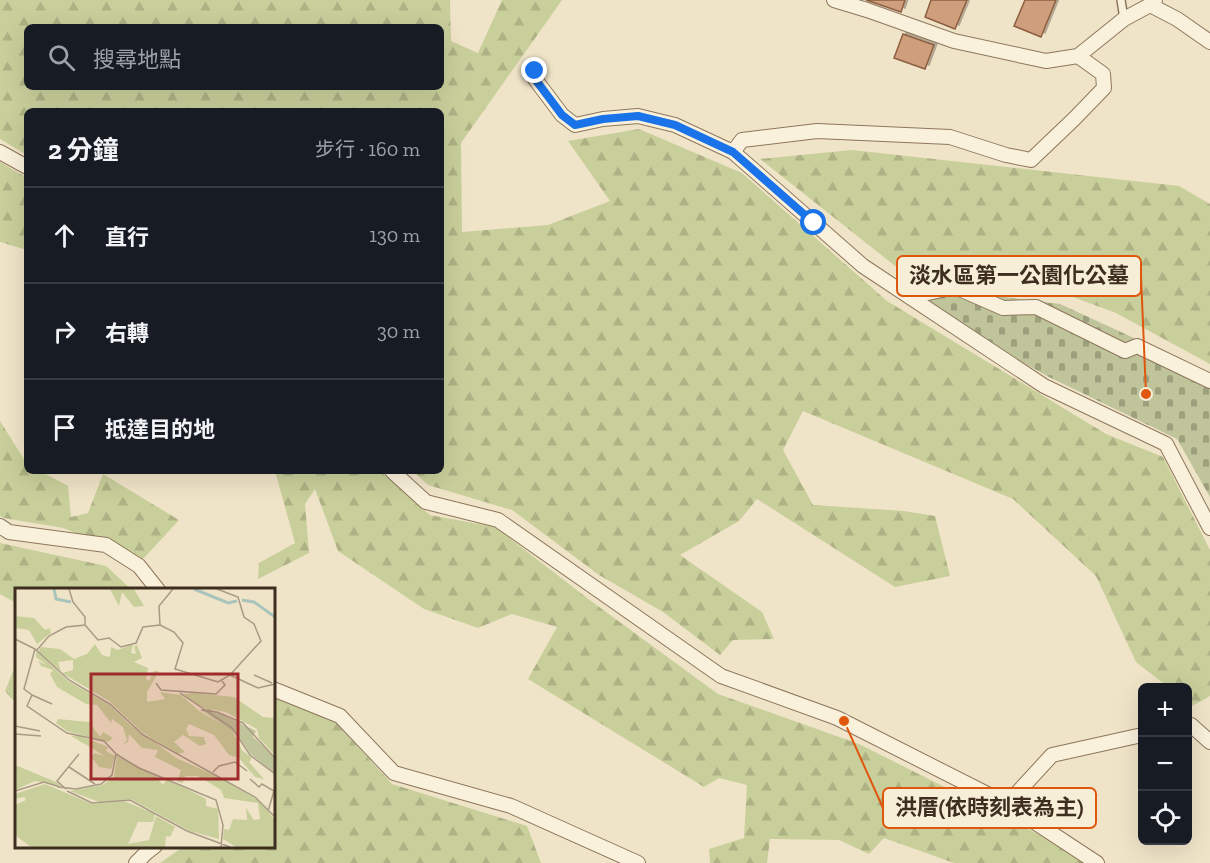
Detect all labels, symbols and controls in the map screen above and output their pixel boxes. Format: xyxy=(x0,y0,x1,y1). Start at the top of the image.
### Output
search box xyxy=(24,24,444,90)
icon: search xyxy=(45,41,78,74)
text: 搜尋地點 xyxy=(93,46,181,73)
route end xyxy=(521,57,547,83)
text: 2 分鐘 xyxy=(48,134,119,166)
text: 步行 · 160 m xyxy=(315,137,420,161)
route start xyxy=(800,209,826,235)
icon: ahead xyxy=(48,219,81,252)
text: 130 m xyxy=(369,223,420,247)
text: 直行 xyxy=(105,224,149,251)
callout: 淡水區第一公園化公墓 xyxy=(897,256,1141,296)
text: 淡水區第一公園化公墓 xyxy=(909,262,1129,289)
icon: right xyxy=(48,315,81,348)
text: 30 m xyxy=(377,319,420,343)
text: 右轉 xyxy=(105,320,149,347)
icon: arrive xyxy=(48,411,81,444)
text: 抵達目的地 xyxy=(105,416,215,443)
inset map xyxy=(15,588,274,848)
map controls xyxy=(1138,683,1192,845)
button: + xyxy=(1138,683,1192,737)
button: − xyxy=(1138,737,1192,791)
callout: 洪厝(依時刻表為主) xyxy=(883,788,1096,828)
button: locate xyxy=(1138,791,1192,845)
text: 洪厝(依時刻表為主) xyxy=(895,794,1083,821)

